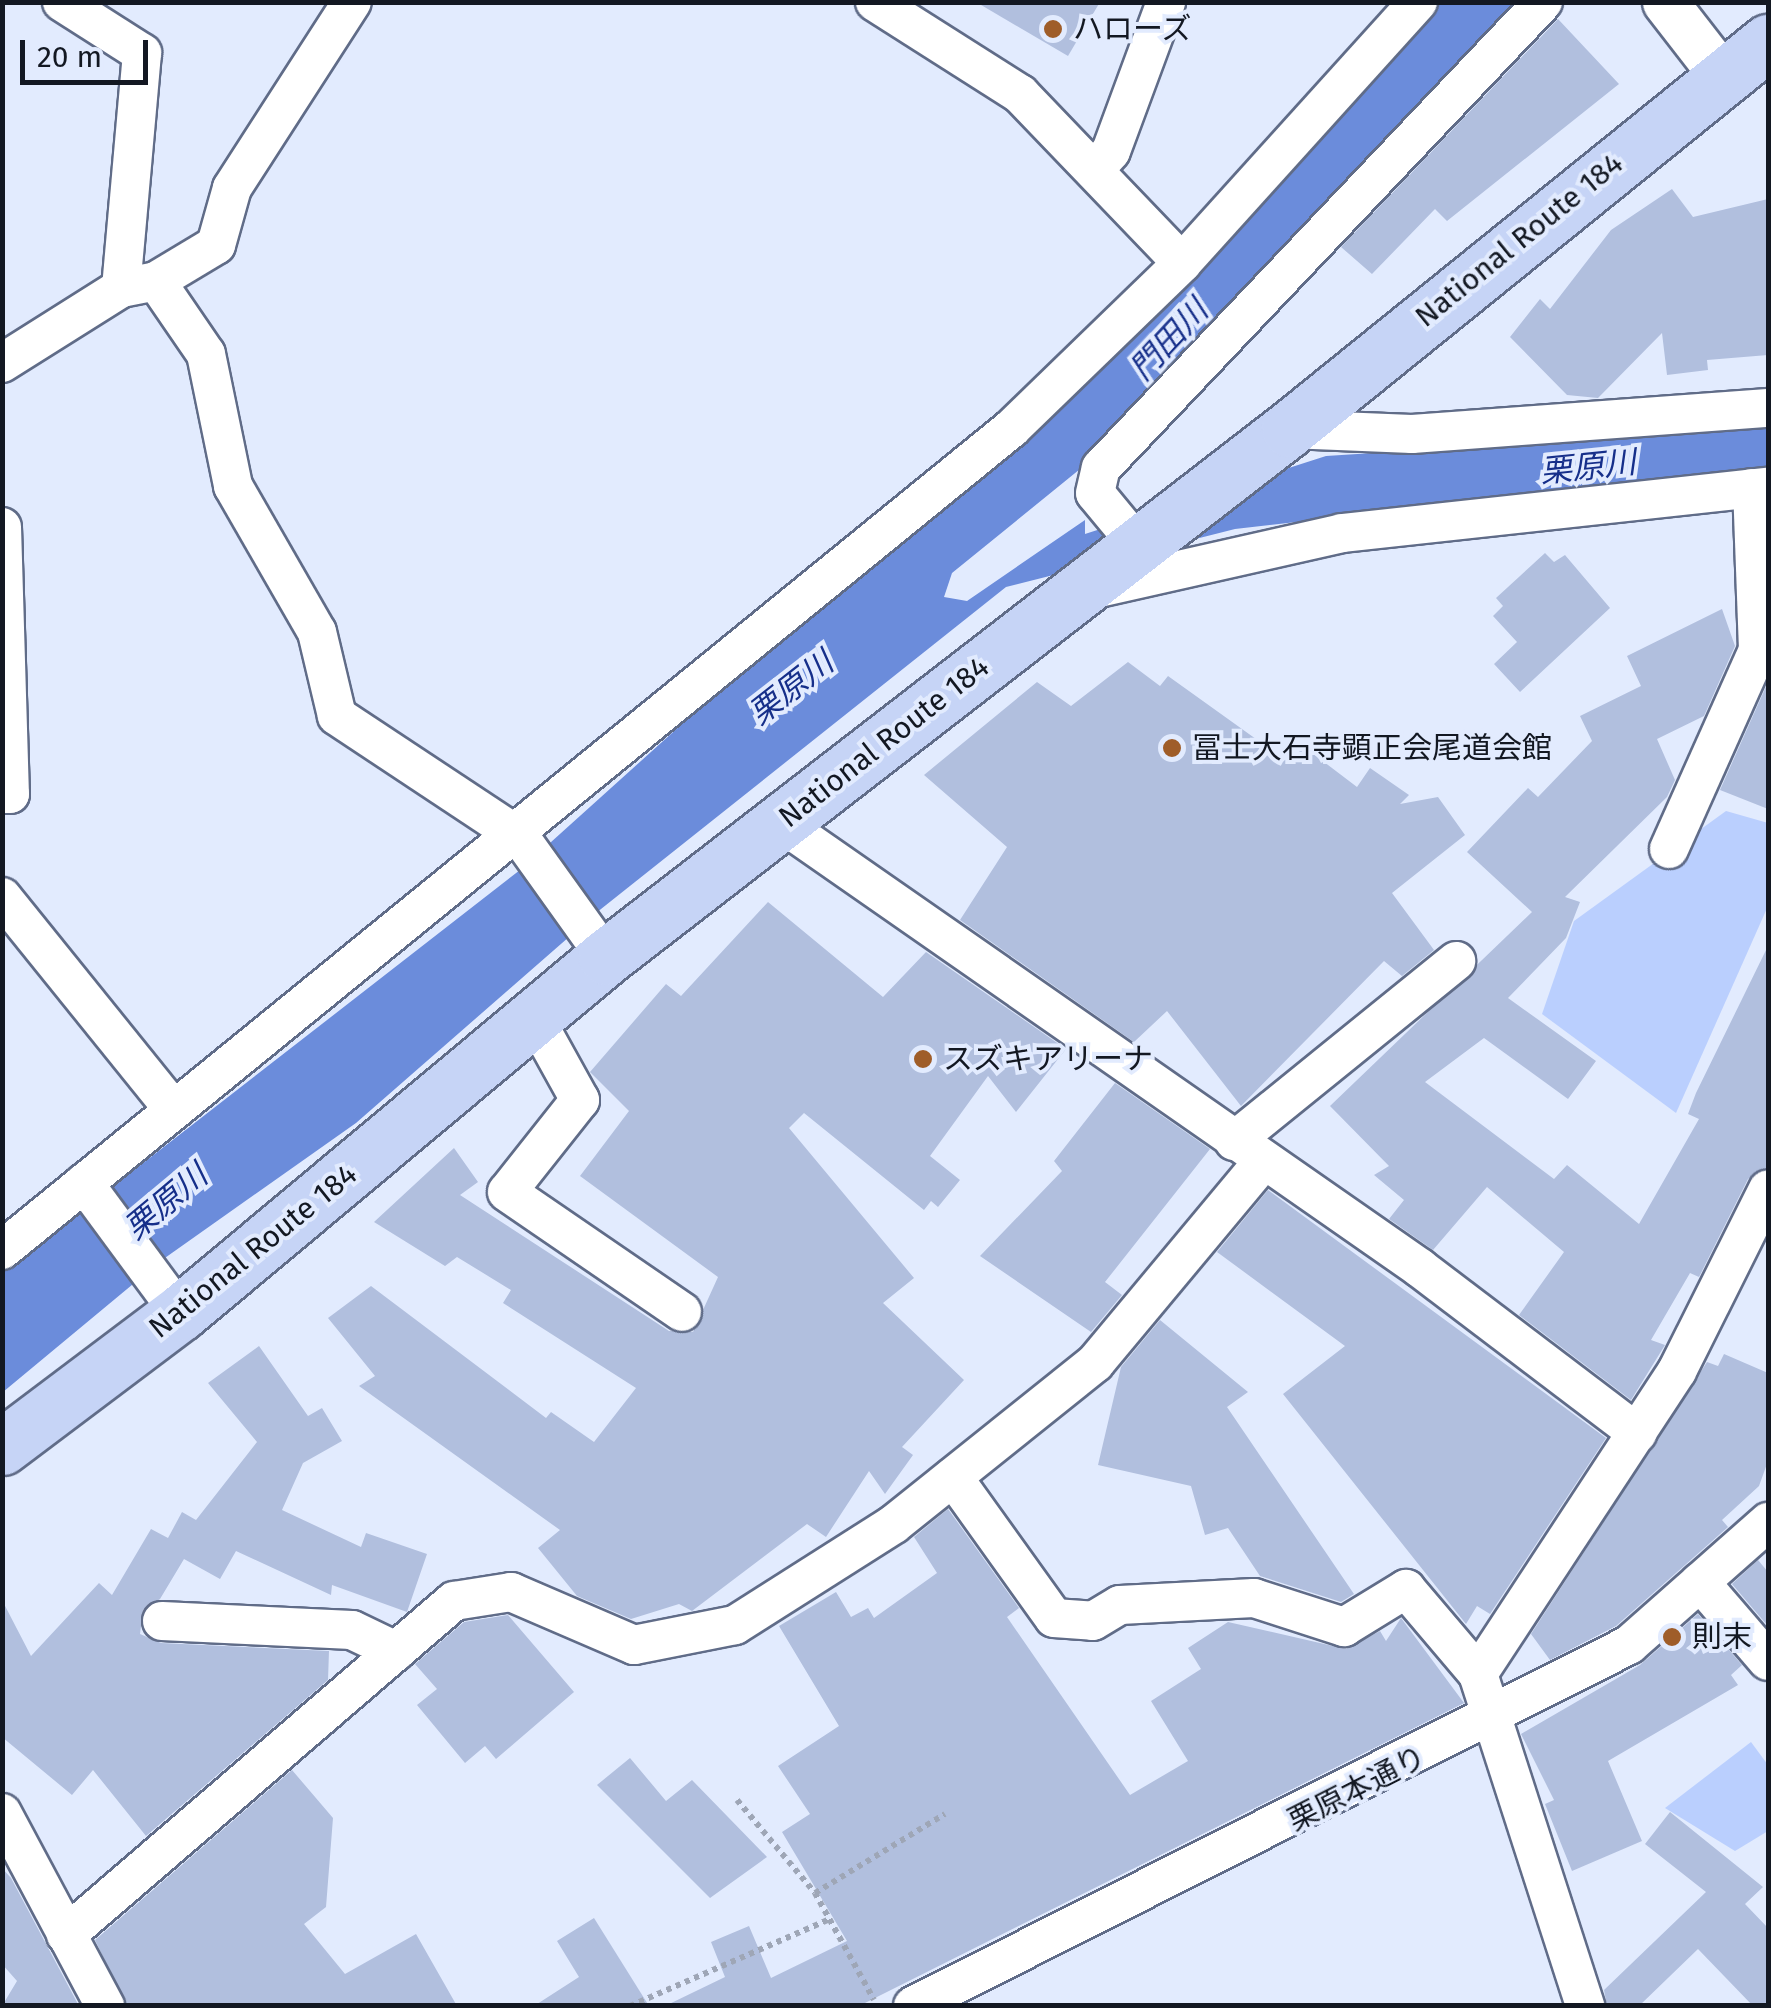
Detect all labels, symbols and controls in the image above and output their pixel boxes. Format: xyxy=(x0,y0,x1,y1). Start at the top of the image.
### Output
place label: ハローズ xyxy=(1073,11,1193,47)
marker: ハローズ xyxy=(1042,18,1064,40)
scale bar xyxy=(25,20,152,82)
text: 20 m xyxy=(37,39,102,75)
street label: National Route 184 xyxy=(1408,145,1630,335)
water label: 門田川 xyxy=(1122,292,1216,388)
water label: 栗原川 xyxy=(1538,443,1638,491)
water label: 栗原川 xyxy=(741,643,841,733)
street label: National Route 184 xyxy=(772,649,996,835)
place label: 冨士大石寺顕正会尾道会館 xyxy=(1192,730,1552,766)
marker: 冨士大石寺顕正会尾道会館 xyxy=(1161,737,1183,759)
place label: スズキアリーナ xyxy=(943,1041,1153,1077)
marker: スズキアリーナ xyxy=(912,1048,934,1070)
water label: 栗原川 xyxy=(117,1156,215,1248)
street label: National Route 184 xyxy=(142,1156,364,1346)
place label: 則末 xyxy=(1692,1619,1752,1655)
marker: 則末 xyxy=(1661,1626,1683,1648)
street label: 栗原本通り xyxy=(1282,1739,1432,1839)

